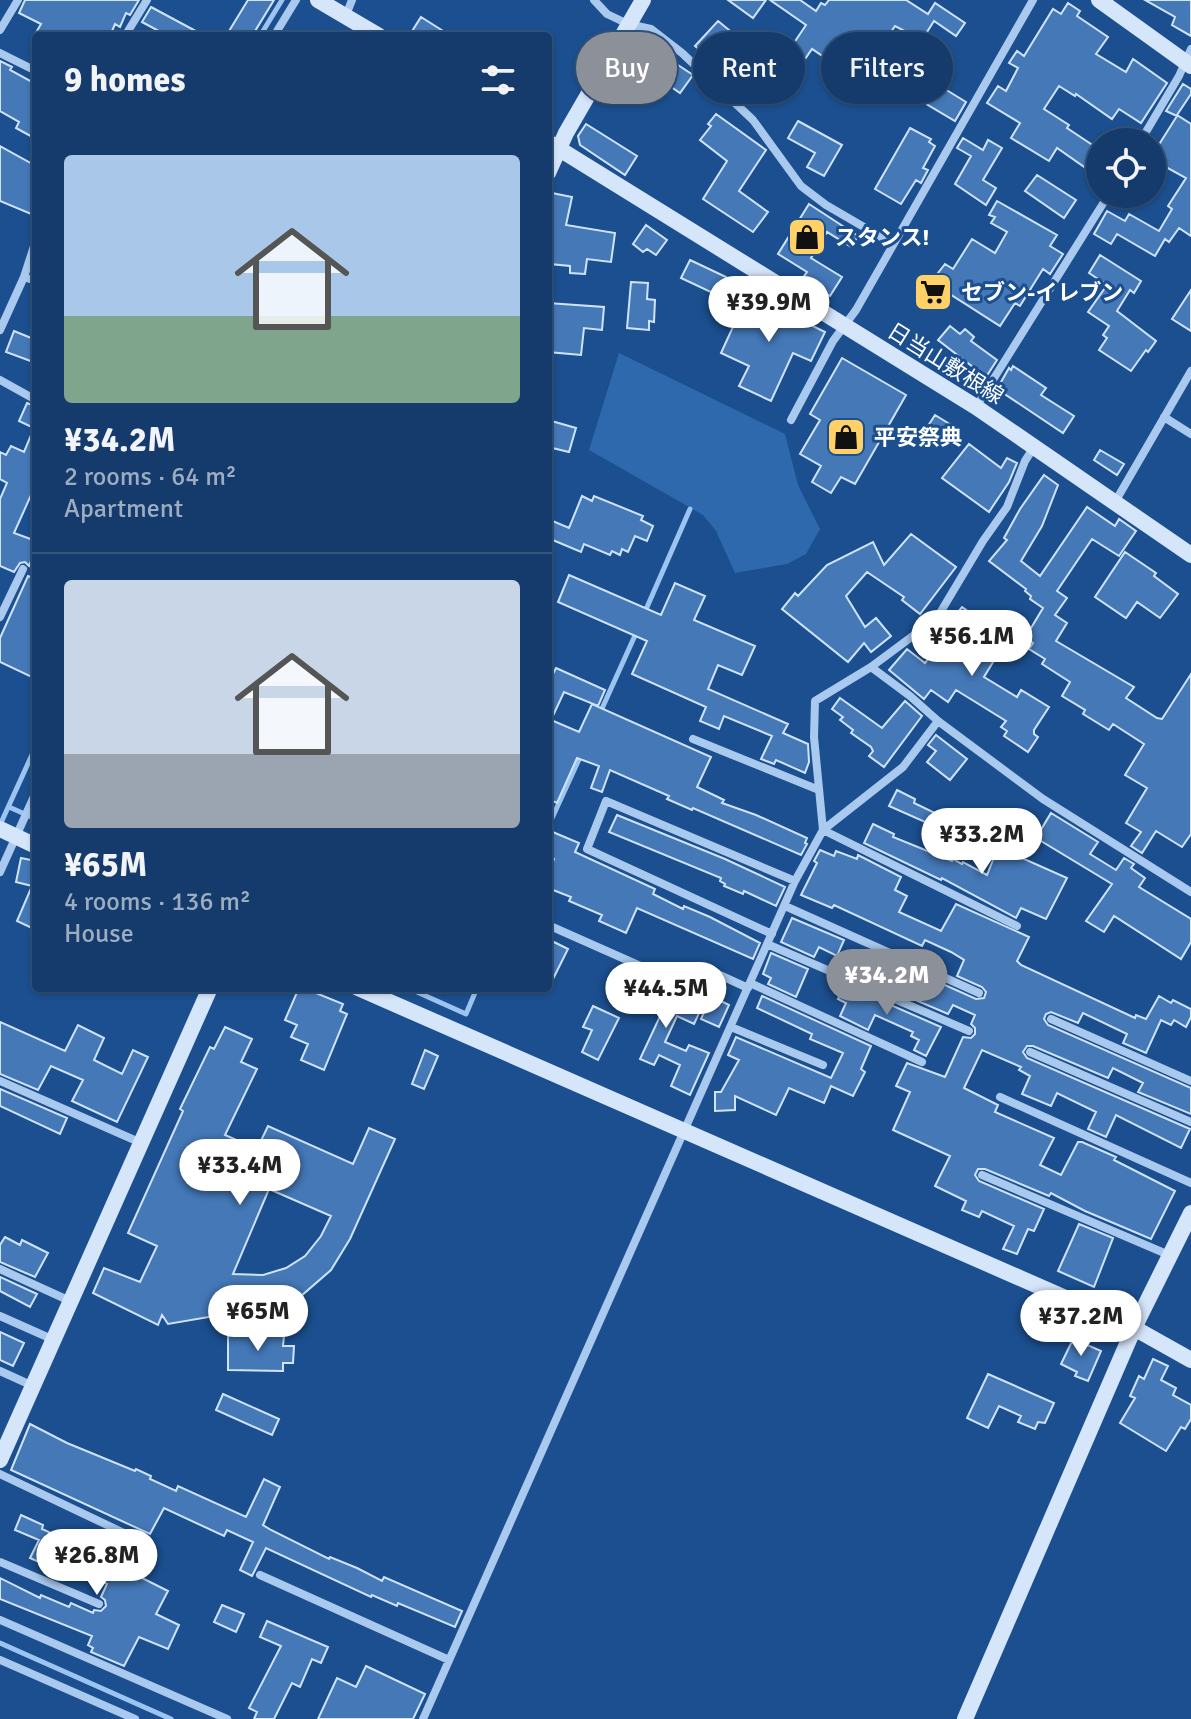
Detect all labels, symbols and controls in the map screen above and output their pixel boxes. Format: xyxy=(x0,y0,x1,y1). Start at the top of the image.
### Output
chip: Buy xyxy=(576,32,677,104)
chip: Rent xyxy=(693,32,805,104)
chip: Filters xyxy=(821,32,953,104)
icon: filters xyxy=(476,58,520,102)
text: 9 homes xyxy=(64,59,185,101)
map controls xyxy=(1086,128,1166,208)
button: locate xyxy=(1086,128,1166,208)
icon: home xyxy=(220,207,364,351)
shop icon: スタンス! xyxy=(786,216,828,258)
place label: スタンス! xyxy=(835,224,929,251)
supermarket icon: セブン-イレブン xyxy=(912,271,954,313)
pin: ¥39.9M xyxy=(704,276,834,344)
place label: セブン-イレブン xyxy=(961,279,1123,306)
text: ¥39.9M xyxy=(726,286,812,318)
street label: 日当山敷根線 xyxy=(883,317,1009,410)
shop icon: 平安祭典 xyxy=(825,416,867,458)
text: ¥34.2M xyxy=(64,419,176,461)
place label: 平安祭典 xyxy=(874,424,962,451)
text: 2 rooms · 64 m² xyxy=(64,461,237,493)
text: Apartment xyxy=(64,493,183,525)
pin: ¥56.1M xyxy=(907,610,1037,678)
text: ¥56.1M xyxy=(929,620,1015,652)
icon: home xyxy=(220,632,364,776)
pin: ¥33.2M xyxy=(917,808,1047,876)
text: ¥33.2M xyxy=(939,818,1025,850)
text: ¥65M xyxy=(64,844,147,886)
text: 4 rooms · 136 m² xyxy=(64,886,251,918)
text: House xyxy=(64,918,134,950)
pin: ¥34.2M xyxy=(822,949,952,1017)
text: ¥34.2M xyxy=(844,959,930,991)
pin: ¥44.5M xyxy=(601,962,731,1030)
text: ¥44.5M xyxy=(623,972,709,1004)
pin: ¥33.4M xyxy=(175,1139,305,1207)
text: ¥33.4M xyxy=(197,1149,283,1181)
pin: ¥65M xyxy=(211,1285,305,1353)
pin: ¥37.2M xyxy=(1016,1290,1146,1358)
text: ¥65M xyxy=(226,1295,290,1327)
text: ¥37.2M xyxy=(1038,1300,1124,1332)
pin: ¥26.8M xyxy=(32,1529,162,1597)
text: ¥26.8M xyxy=(54,1539,140,1571)

